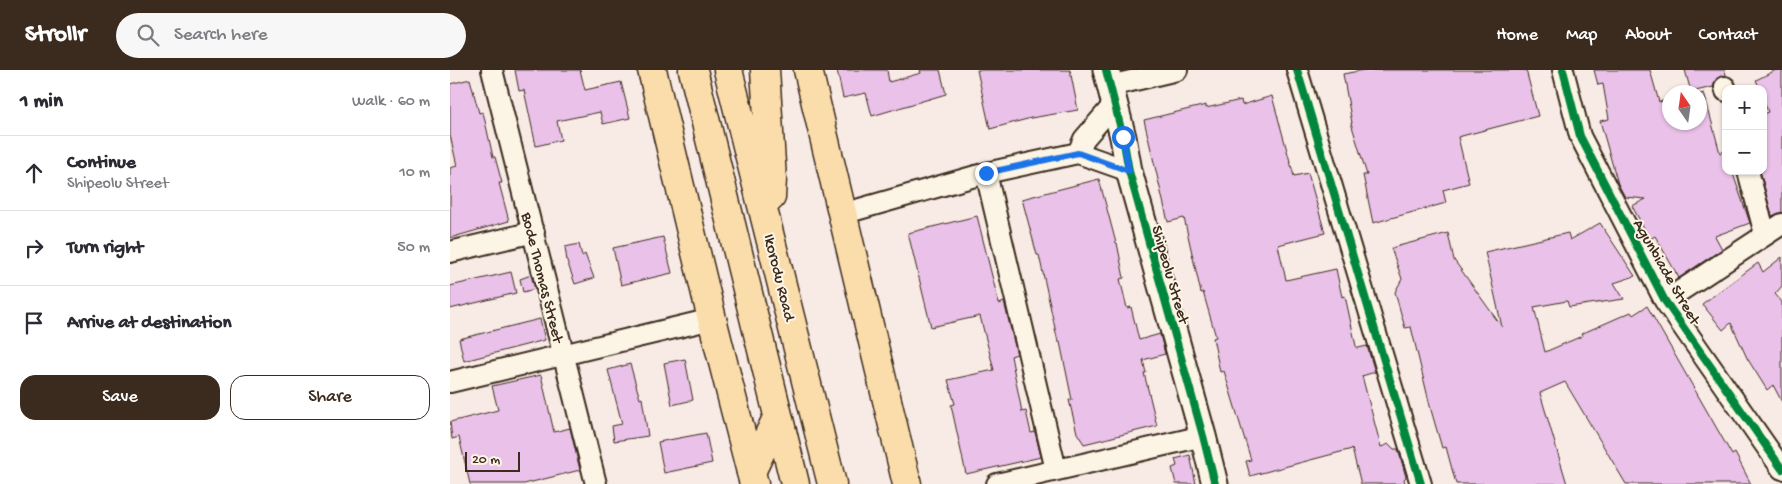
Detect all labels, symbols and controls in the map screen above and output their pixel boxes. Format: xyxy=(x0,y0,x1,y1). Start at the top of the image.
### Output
search box xyxy=(116,13,466,58)
text: Strollr xyxy=(25,21,86,50)
icon: search xyxy=(134,21,162,49)
text: Search here xyxy=(174,24,268,47)
text: Home xyxy=(1496,25,1538,46)
text: Map xyxy=(1566,25,1597,46)
text: About xyxy=(1625,25,1671,46)
text: Contact xyxy=(1699,25,1757,46)
north arrow xyxy=(1662,85,1707,130)
map controls xyxy=(1722,85,1767,175)
button: + xyxy=(1722,85,1767,130)
text: 1 min xyxy=(20,90,63,115)
text: Walk · 60 m xyxy=(352,93,430,112)
route start xyxy=(1112,126,1135,149)
button: − xyxy=(1722,130,1767,175)
text: Continue xyxy=(67,152,136,175)
icon: ahead xyxy=(20,159,48,187)
route end xyxy=(975,162,998,185)
text: 10 m xyxy=(399,164,430,183)
text: Shipeolu Street xyxy=(67,175,168,194)
street label: Bode Thomas Street xyxy=(515,210,566,346)
street label: Agunbiade Street xyxy=(1627,217,1704,330)
street label: Shipeolu Street xyxy=(1146,224,1192,328)
street label: Ikorodu Road xyxy=(758,232,798,325)
icon: right xyxy=(20,234,48,262)
text: Turn right xyxy=(67,237,143,260)
text: 50 m xyxy=(397,239,430,258)
icon: arrive xyxy=(20,309,48,337)
text: Arrive at destination xyxy=(67,312,231,335)
button: Save xyxy=(20,375,220,420)
button: Share xyxy=(230,375,430,420)
scale bar xyxy=(465,449,520,472)
text: 20 m xyxy=(472,452,500,469)

